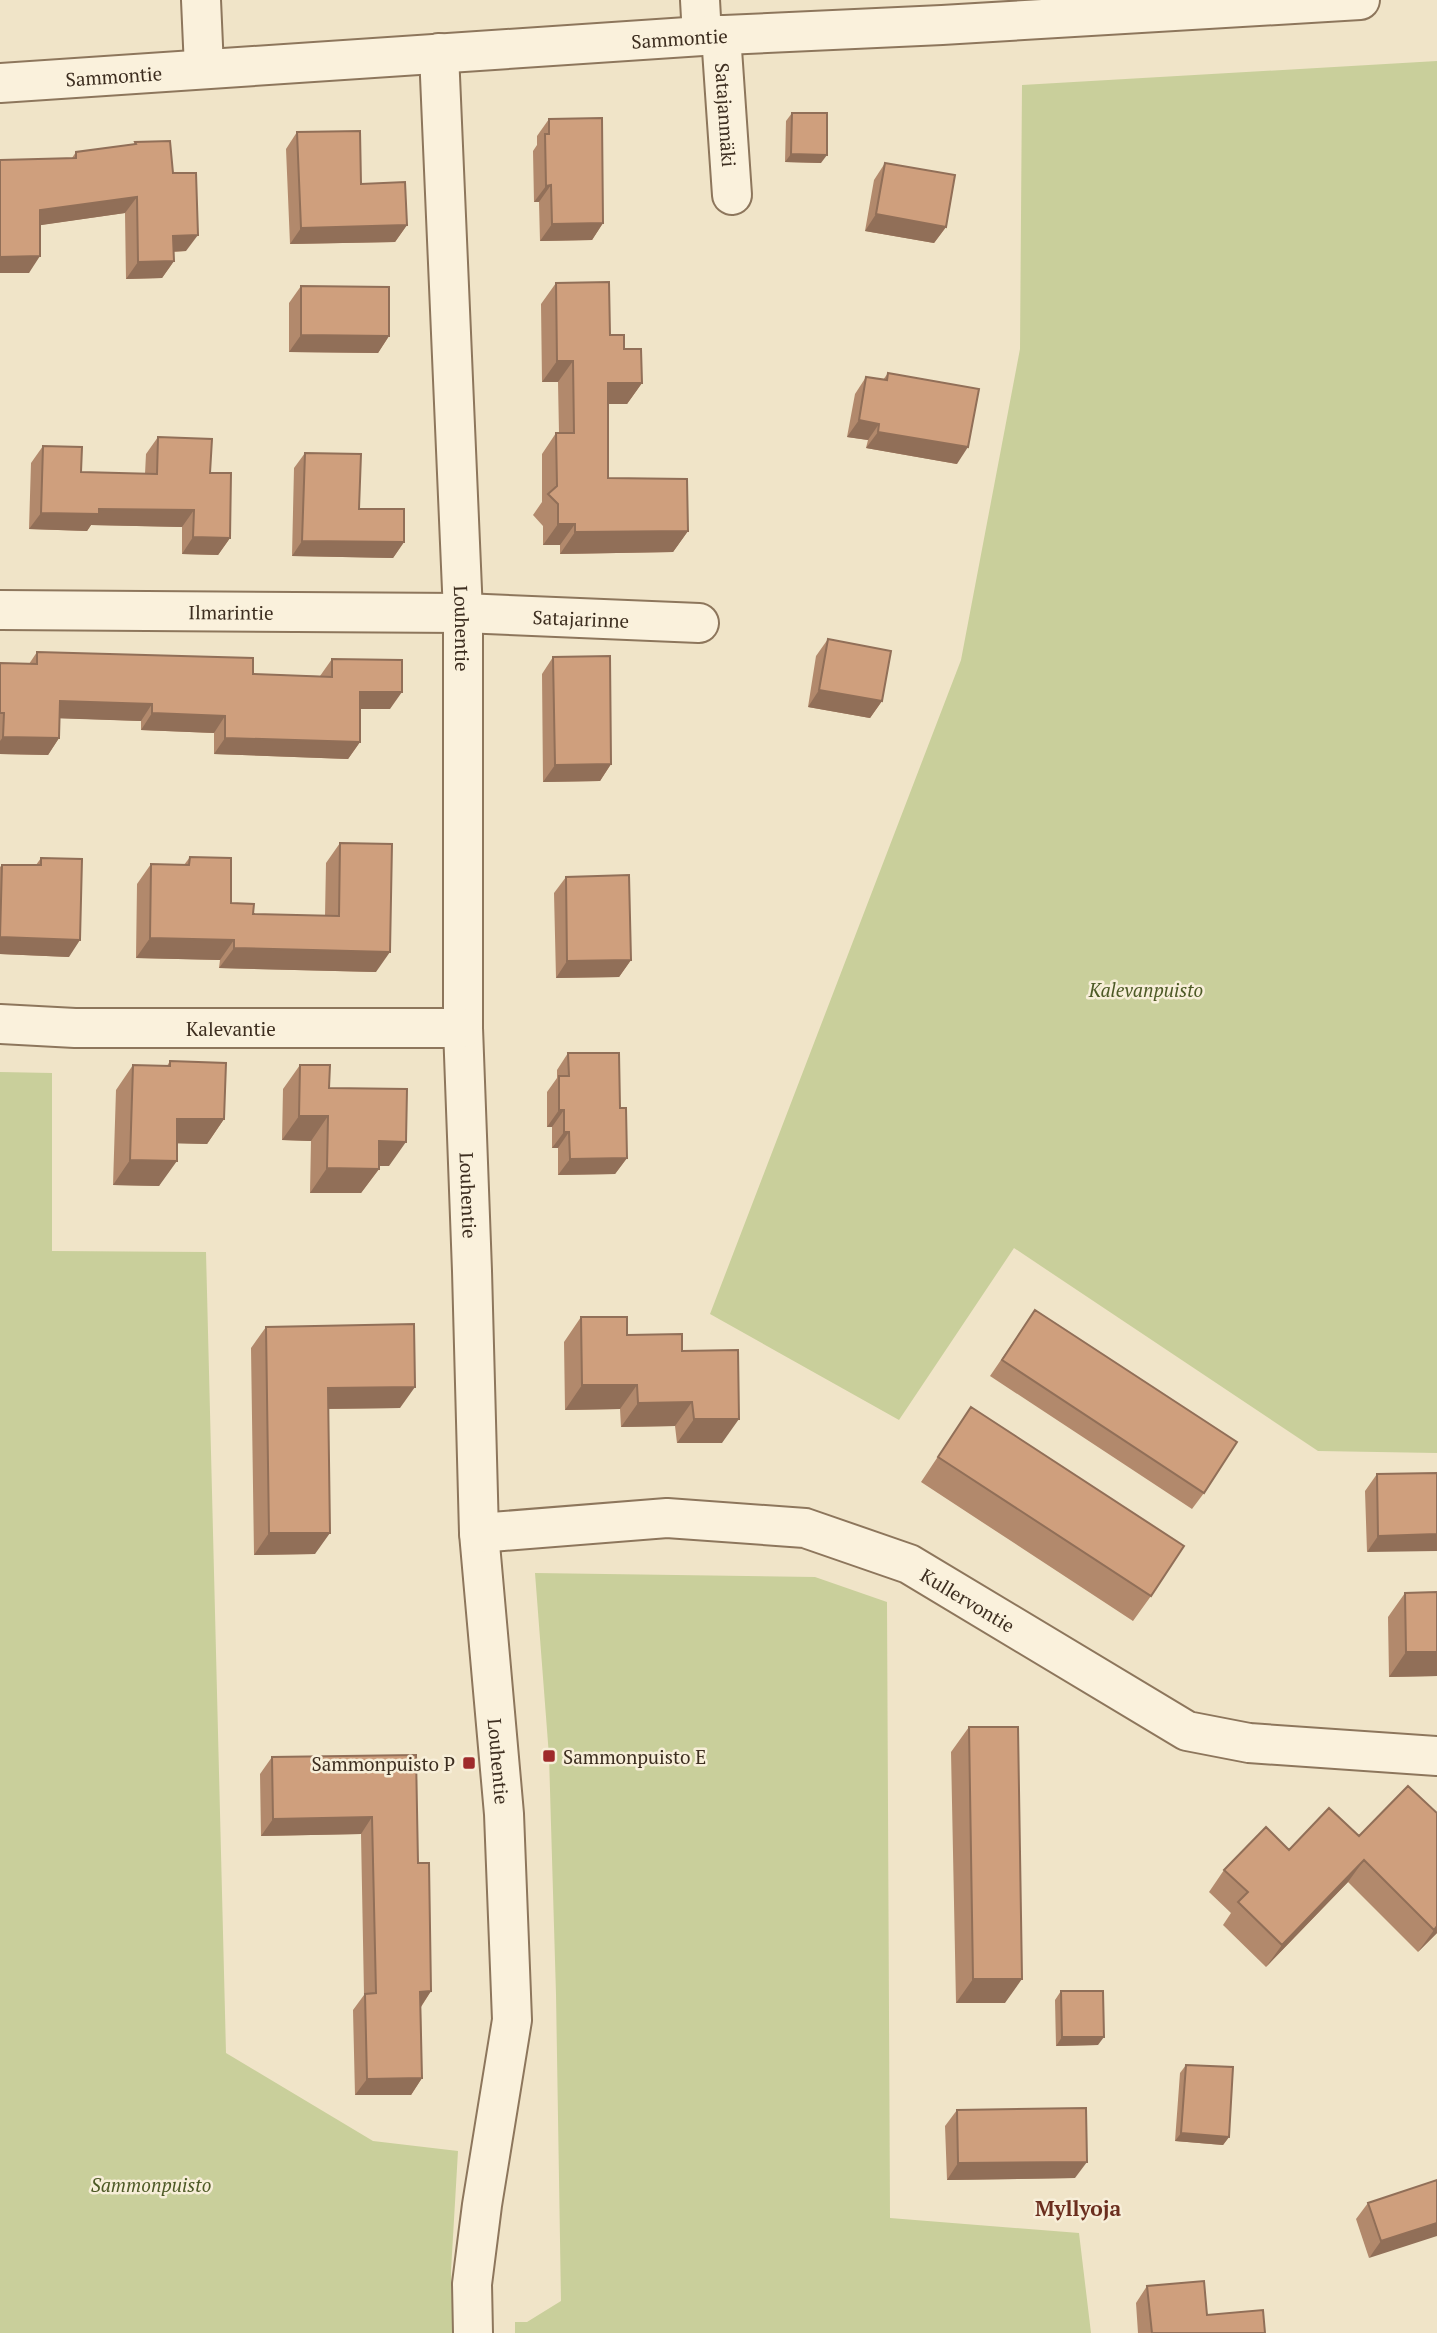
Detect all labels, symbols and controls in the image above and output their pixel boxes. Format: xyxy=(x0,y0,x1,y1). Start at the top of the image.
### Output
street label: Sammontie xyxy=(630,22,728,53)
street label: Sammontie xyxy=(65,60,163,91)
street label: Satajanmäki xyxy=(710,62,743,168)
street label: Louhentie xyxy=(449,585,476,672)
street label: Ilmarintie xyxy=(188,599,274,624)
street label: Satajarinne xyxy=(532,603,630,633)
park label: Kalevanpuisto xyxy=(1088,977,1203,1002)
street label: Kalevantie xyxy=(186,1016,276,1041)
street label: Louhentie xyxy=(455,1152,483,1239)
street label: Kullervontie xyxy=(917,1562,1020,1637)
street label: Louhentie xyxy=(483,1717,516,1805)
place label: Sammonpuisto E xyxy=(563,1744,706,1769)
marker: Sammonpuisto E xyxy=(541,1748,557,1764)
place label: Sammonpuisto P xyxy=(312,1751,455,1776)
marker: Sammonpuisto P xyxy=(461,1755,477,1771)
park label: Sammonpuisto xyxy=(91,2172,211,2197)
district label: Myllyoja xyxy=(1035,2194,1121,2222)

